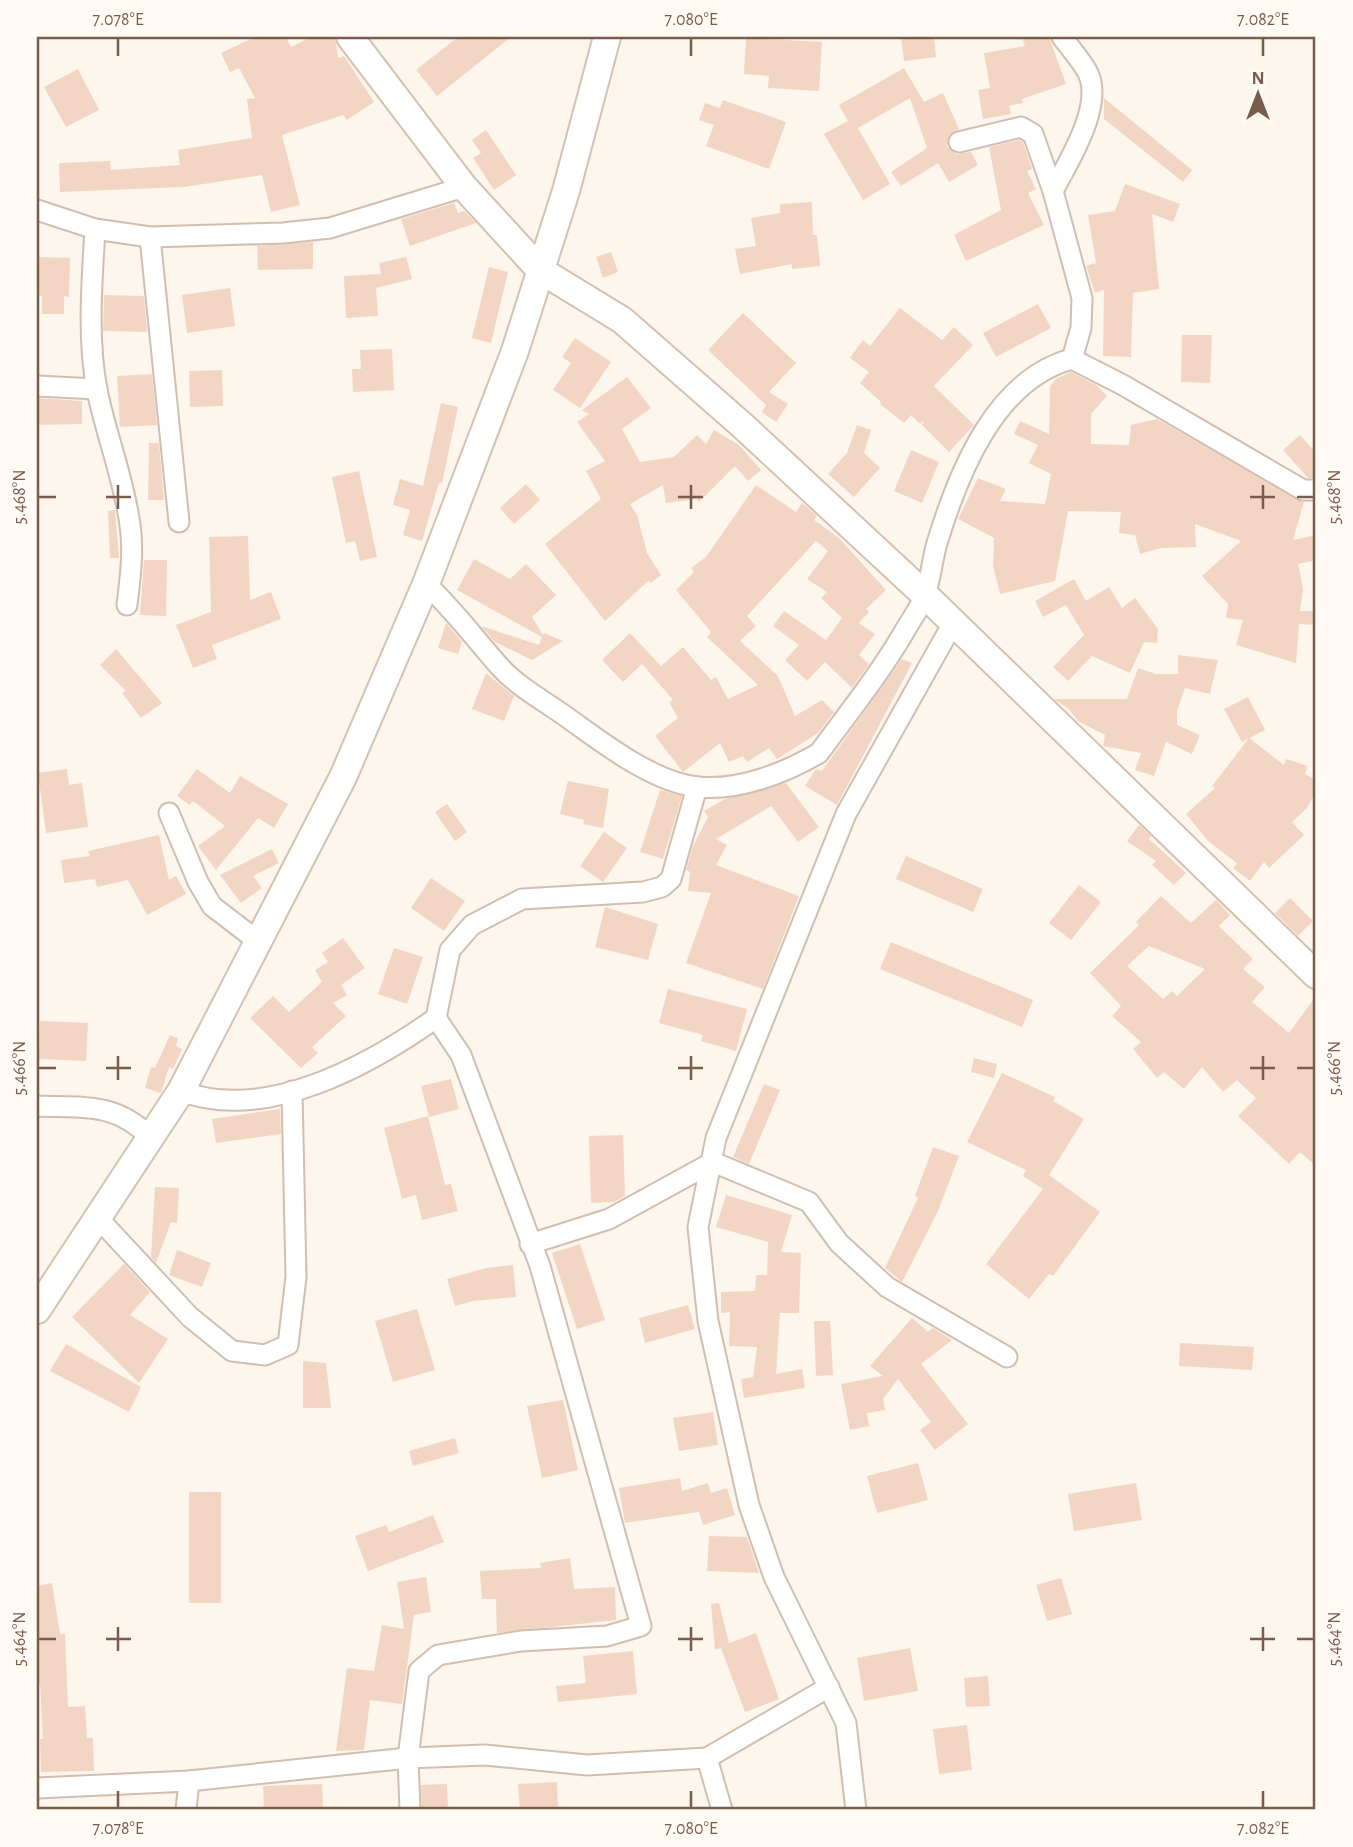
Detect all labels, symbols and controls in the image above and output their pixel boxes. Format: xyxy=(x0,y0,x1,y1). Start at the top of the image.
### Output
text: 7.078°E xyxy=(92,11,144,29)
text: 7.080°E xyxy=(664,11,718,29)
text: 7.082°E xyxy=(1237,11,1289,29)
north arrow xyxy=(1224,60,1294,130)
text: N xyxy=(1251,69,1265,88)
text: 5.468°N xyxy=(11,470,29,524)
text: 5.468°N xyxy=(1326,470,1344,524)
text: 5.466°N xyxy=(11,1041,29,1095)
text: 5.466°N xyxy=(1326,1041,1344,1095)
text: 5.464°N xyxy=(11,1612,29,1667)
text: 5.464°N xyxy=(1326,1612,1344,1667)
text: 7.078°E xyxy=(92,1820,144,1838)
text: 7.080°E xyxy=(664,1820,718,1838)
text: 7.082°E xyxy=(1237,1820,1289,1838)

